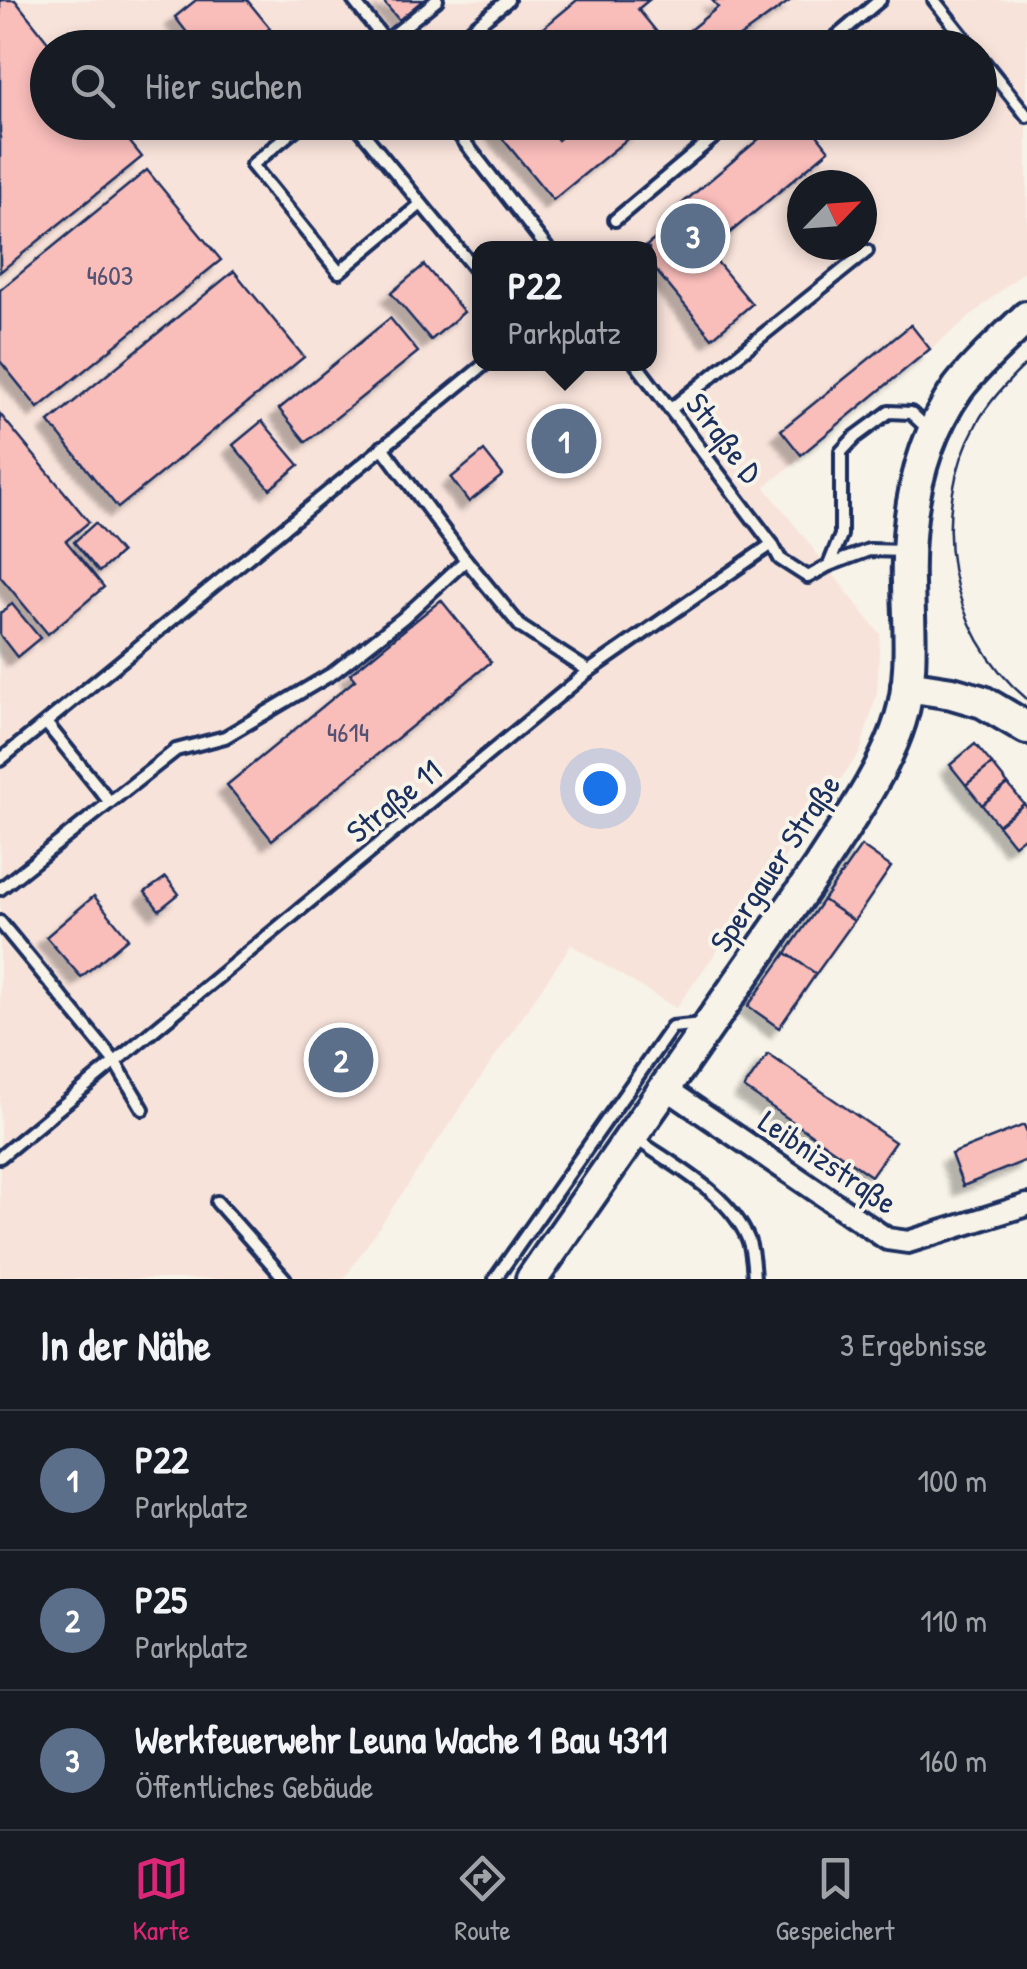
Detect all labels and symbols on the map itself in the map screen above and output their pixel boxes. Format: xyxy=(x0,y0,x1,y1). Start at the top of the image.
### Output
north arrow xyxy=(787,170,877,260)
pin: 3 xyxy=(660,198,726,274)
house number: 4603 xyxy=(87,256,133,294)
street label: Straße D xyxy=(676,384,773,492)
pin: 1 xyxy=(532,404,596,478)
house number: 4614 xyxy=(327,713,369,751)
street label: Straße 11 xyxy=(337,749,450,852)
your location xyxy=(575,763,626,814)
street label: Spergauer Straße xyxy=(699,765,850,960)
pin: 2 xyxy=(308,1022,374,1098)
street label: Leibnizstraße xyxy=(751,1100,906,1224)

